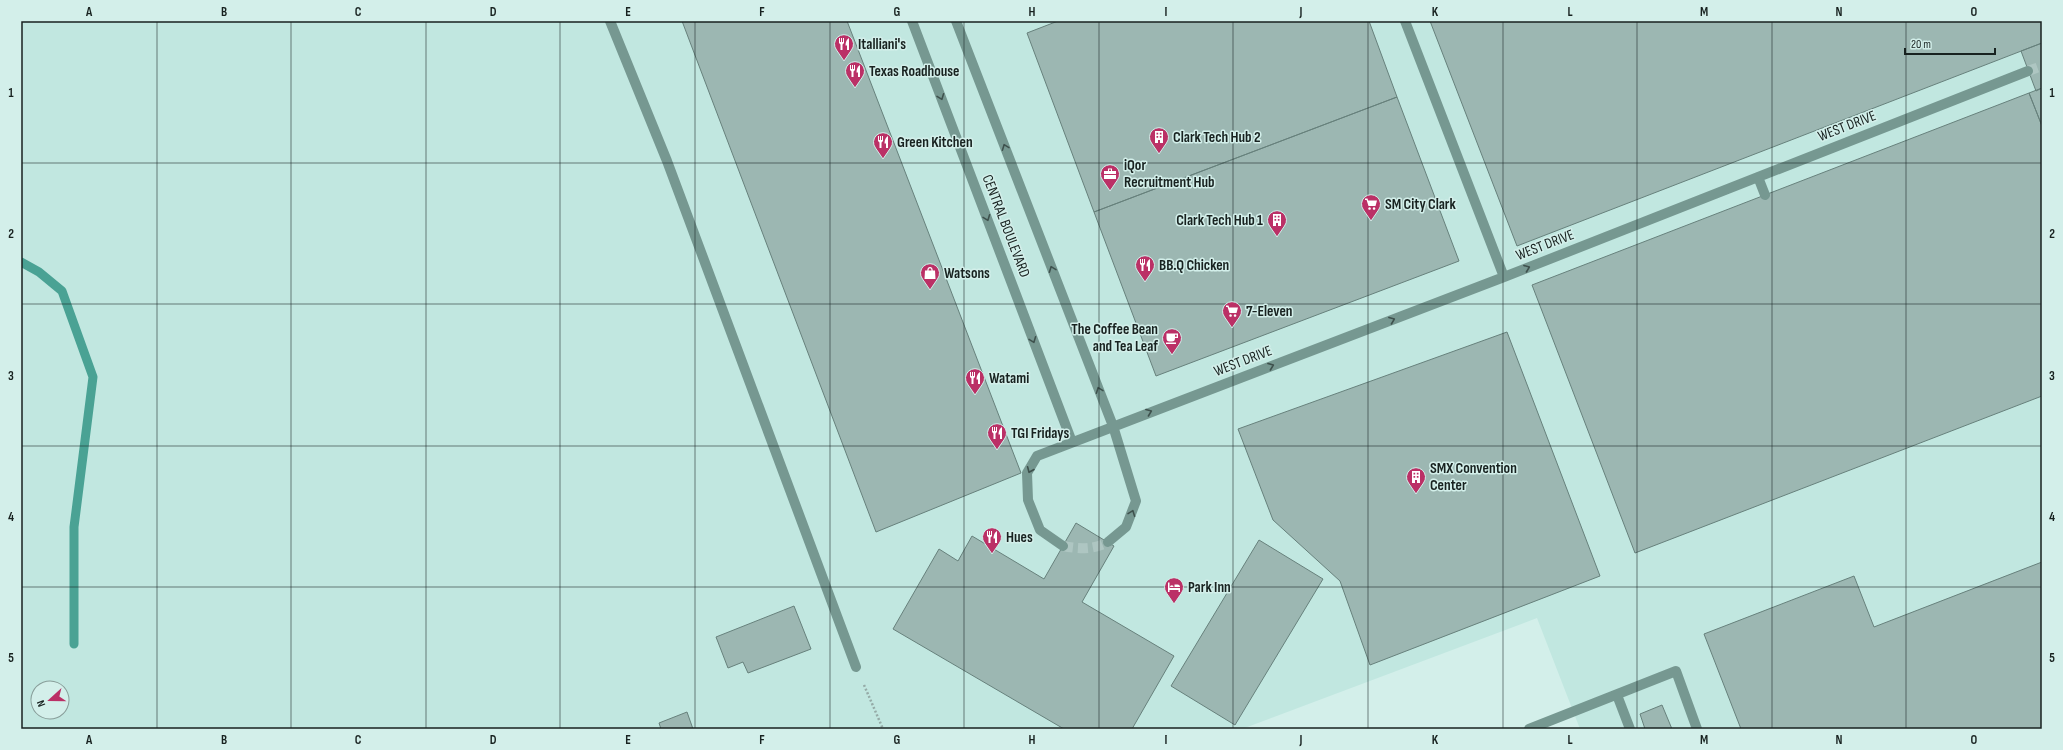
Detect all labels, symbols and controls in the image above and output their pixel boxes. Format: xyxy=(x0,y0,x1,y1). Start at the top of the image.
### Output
text: A xyxy=(85,4,93,20)
text: B xyxy=(221,4,227,20)
text: C xyxy=(355,4,362,20)
text: D xyxy=(490,4,497,20)
text: E xyxy=(625,4,631,20)
text: F xyxy=(759,4,765,20)
text: G xyxy=(894,4,901,20)
text: H xyxy=(1029,4,1036,20)
text: I xyxy=(1165,4,1168,20)
text: J xyxy=(1299,4,1303,20)
text: K xyxy=(1432,4,1439,20)
text: L xyxy=(1567,4,1573,20)
text: M xyxy=(1700,4,1708,20)
text: N xyxy=(1836,4,1843,20)
text: O xyxy=(1971,4,1978,20)
scale bar xyxy=(1905,30,1995,56)
restaurant icon: Italliani's xyxy=(833,33,855,61)
place label: Italliani's xyxy=(858,35,906,54)
text: 20 m xyxy=(1911,37,1931,52)
restaurant icon: Texas Roadhouse xyxy=(844,60,866,88)
place label: Texas Roadhouse xyxy=(869,62,960,81)
text: 1 xyxy=(8,85,14,101)
text: 1 xyxy=(2049,85,2055,101)
one-way arrow xyxy=(936,93,944,100)
street label: WEST DRIVE xyxy=(1815,106,1879,146)
building icon: Clark Tech Hub 2 xyxy=(1148,126,1170,154)
place label: Clark Tech Hub 2 xyxy=(1173,128,1261,147)
restaurant icon: Green Kitchen xyxy=(872,131,894,159)
place label: Green Kitchen xyxy=(897,133,973,152)
one-way arrow xyxy=(1002,144,1010,151)
place label: iQor Recruitment Hub xyxy=(1124,156,1215,192)
office icon: iQor Recruitment Hub xyxy=(1099,163,1121,191)
street label: CENTRAL BOULEVARD xyxy=(978,172,1034,280)
supermarket icon: SM City Clark xyxy=(1360,193,1382,221)
place label: SM City Clark xyxy=(1385,195,1456,214)
building icon: Clark Tech Hub 1 xyxy=(1266,209,1288,237)
place label: Clark Tech Hub 1 xyxy=(1176,211,1263,230)
one-way arrow xyxy=(982,215,990,222)
street label: WEST DRIVE xyxy=(1513,225,1577,265)
text: 2 xyxy=(8,226,14,242)
text: 2 xyxy=(2049,226,2055,242)
restaurant icon: BB.Q Chicken xyxy=(1134,254,1156,282)
place label: BB.Q Chicken xyxy=(1159,256,1229,275)
shop icon: Watsons xyxy=(919,262,941,290)
place label: Watsons xyxy=(944,264,990,283)
one-way arrow xyxy=(1048,265,1056,272)
one-way arrow xyxy=(1522,265,1530,273)
supermarket icon: 7-Eleven xyxy=(1221,300,1243,328)
place label: 7-Eleven xyxy=(1246,302,1293,321)
one-way arrow xyxy=(1389,316,1396,324)
place label: The Coffee Bean and Tea Leaf xyxy=(1071,320,1158,356)
cafe icon: The Coffee Bean and Tea Leaf xyxy=(1161,327,1183,355)
one-way arrow xyxy=(1028,336,1036,343)
street label: WEST DRIVE xyxy=(1211,341,1275,381)
one-way arrow xyxy=(1267,363,1274,371)
restaurant icon: Watami xyxy=(964,367,986,395)
text: 3 xyxy=(8,368,14,384)
text: 3 xyxy=(2049,368,2055,384)
place label: Watami xyxy=(989,369,1029,388)
one-way arrow xyxy=(1095,387,1103,394)
one-way arrow xyxy=(1146,409,1153,417)
restaurant icon: TGI Fridays xyxy=(986,422,1008,450)
place label: TGI Fridays xyxy=(1011,424,1069,443)
place label: SMX Convention Center xyxy=(1430,459,1517,495)
one-way arrow xyxy=(1027,465,1035,473)
building icon: SMX Convention Center xyxy=(1405,466,1427,494)
text: 4 xyxy=(8,509,14,525)
one-way arrow xyxy=(1127,509,1135,517)
text: 4 xyxy=(2049,509,2055,525)
restaurant icon: Hues xyxy=(981,526,1003,554)
place label: Hues xyxy=(1006,528,1033,547)
hotel icon: Park Inn xyxy=(1163,576,1185,604)
place label: Park Inn xyxy=(1188,578,1231,597)
text: 5 xyxy=(8,650,14,666)
text: 5 xyxy=(2049,650,2055,666)
north arrow xyxy=(30,680,70,720)
text: N xyxy=(34,698,48,708)
text: A xyxy=(85,732,93,748)
text: B xyxy=(221,732,227,748)
text: C xyxy=(355,732,362,748)
text: D xyxy=(490,732,497,748)
text: E xyxy=(625,732,631,748)
text: F xyxy=(759,732,765,748)
text: G xyxy=(894,732,901,748)
text: H xyxy=(1029,732,1036,748)
text: I xyxy=(1165,732,1168,748)
text: J xyxy=(1299,732,1303,748)
text: K xyxy=(1432,732,1439,748)
text: L xyxy=(1567,732,1573,748)
text: M xyxy=(1700,732,1708,748)
text: N xyxy=(1836,732,1843,748)
text: O xyxy=(1971,732,1978,748)

